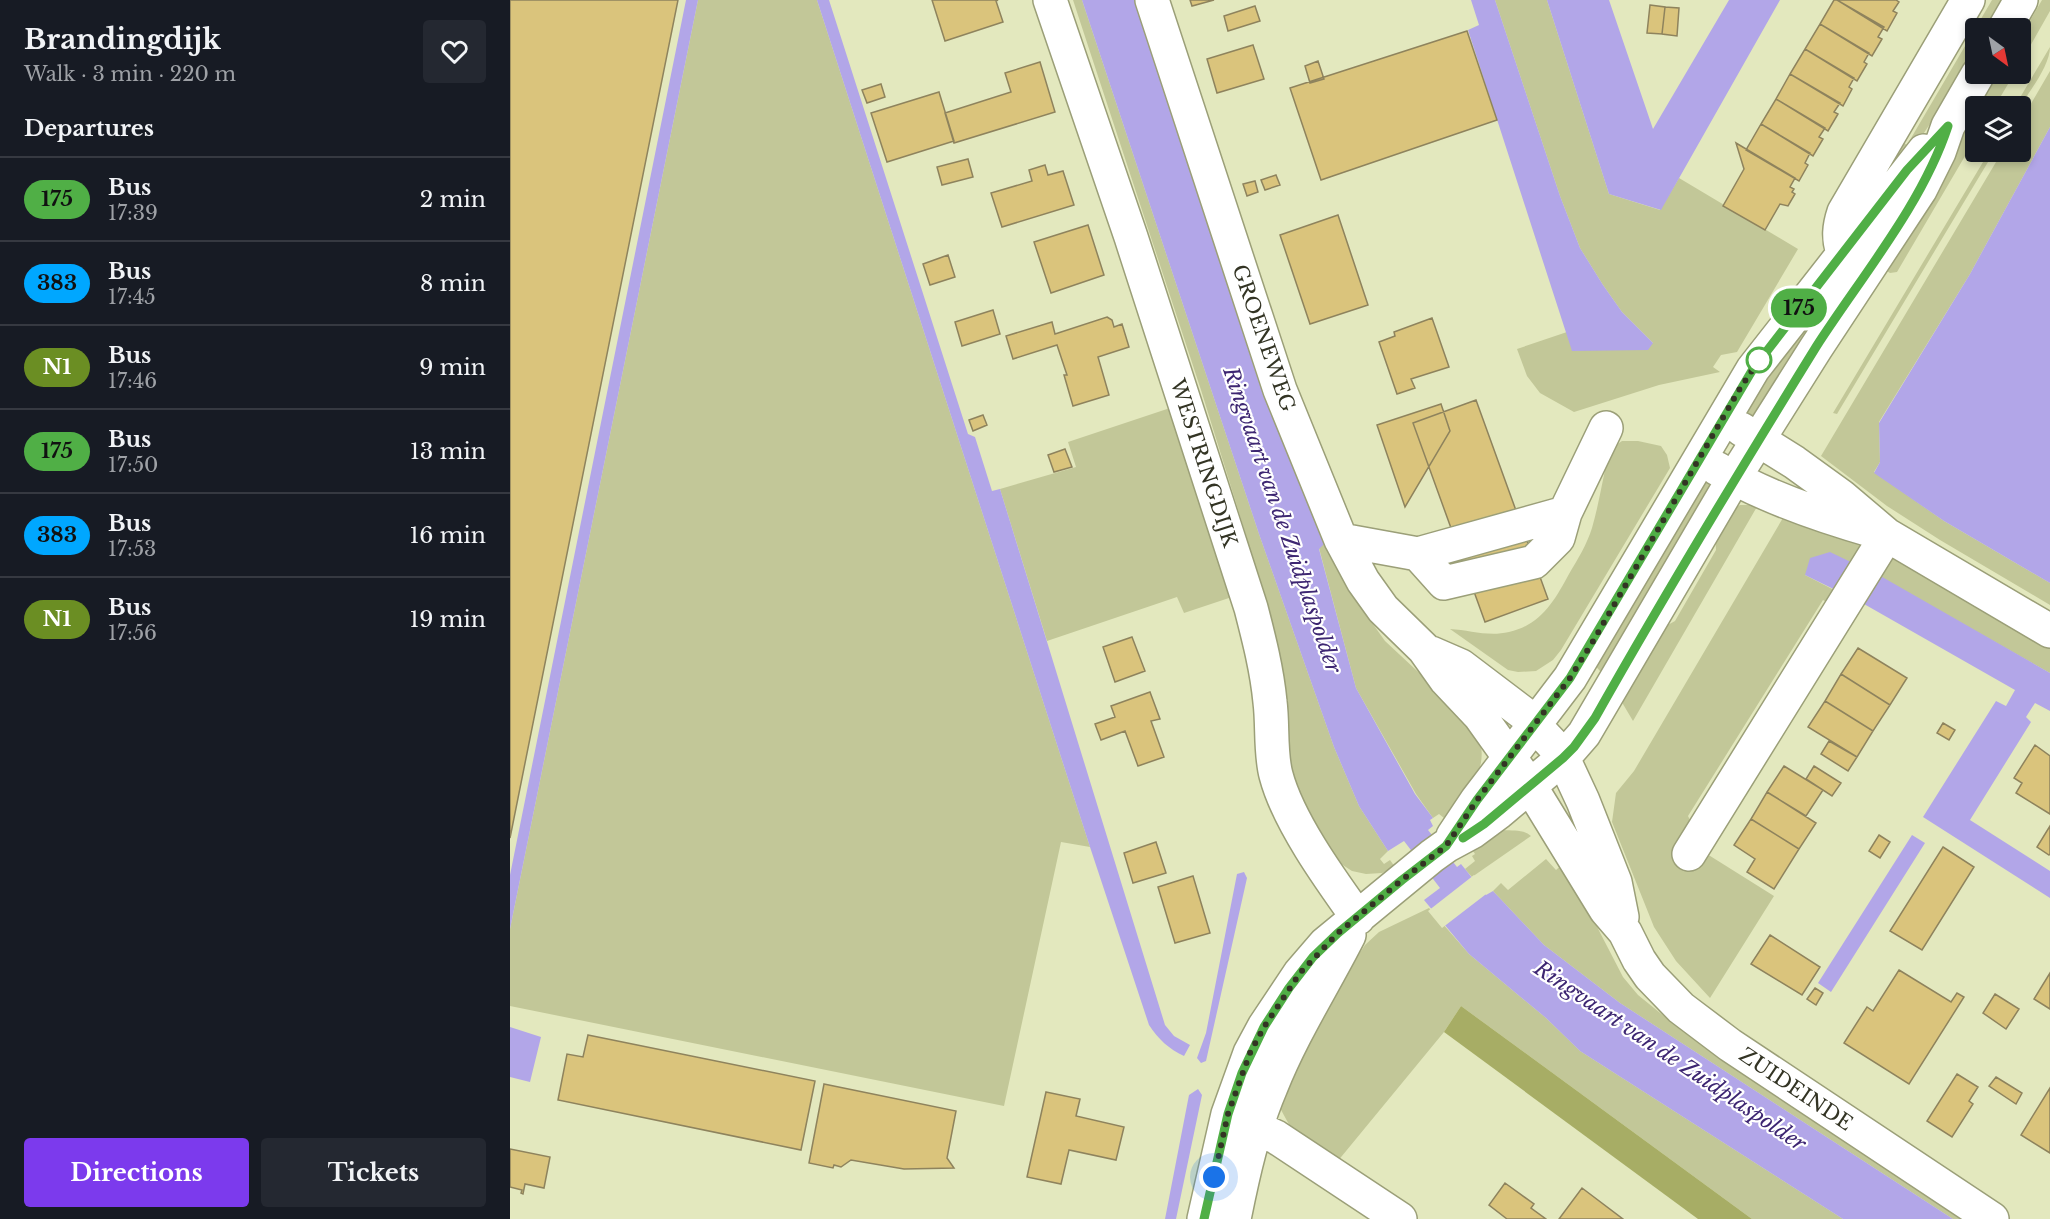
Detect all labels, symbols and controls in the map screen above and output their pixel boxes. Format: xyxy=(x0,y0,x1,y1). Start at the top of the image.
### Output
north arrow xyxy=(1965,18,2031,84)
map controls xyxy=(1965,18,2031,162)
button: heart xyxy=(423,20,486,83)
text: Brandingdijk xyxy=(24,22,221,57)
text: Walk · 3 min · 220 m xyxy=(24,62,236,86)
button: layers xyxy=(1965,96,2031,162)
text: Departures xyxy=(24,115,154,142)
text: Bus xyxy=(108,174,151,201)
text: 175 xyxy=(41,186,73,212)
text: 2 min xyxy=(420,186,486,213)
text: 17:39 xyxy=(108,201,158,225)
text: Bus xyxy=(108,258,151,285)
street label: GROENEWEG xyxy=(1228,261,1300,415)
text: 383 xyxy=(37,270,77,296)
text: 8 min xyxy=(420,270,486,297)
text: 17:45 xyxy=(108,285,156,309)
line badge: 175 xyxy=(1764,288,1834,328)
text: 175 xyxy=(1783,295,1815,321)
text: Bus xyxy=(108,342,151,369)
unlabelled marker xyxy=(1746,347,1772,373)
text: N1 xyxy=(43,354,71,380)
text: 9 min xyxy=(419,354,486,381)
water label: Ringvaart van de Zuidplaspolder xyxy=(1217,363,1347,678)
text: 17:46 xyxy=(108,369,157,393)
street label: WESTRINGDIJK xyxy=(1165,375,1243,550)
text: Bus xyxy=(108,426,151,453)
text: 175 xyxy=(41,438,73,464)
text: 13 min xyxy=(410,438,486,465)
text: 17:50 xyxy=(108,453,158,477)
text: Bus xyxy=(108,510,151,537)
text: 383 xyxy=(37,522,77,548)
text: 16 min xyxy=(409,522,486,549)
text: 17:53 xyxy=(108,537,156,561)
text: Bus xyxy=(108,594,151,621)
text: N1 xyxy=(43,606,71,632)
text: 19 min xyxy=(409,606,486,633)
text: 17:56 xyxy=(108,621,157,645)
water label: Ringvaart van de Zuidplaspolder xyxy=(1528,955,1812,1158)
street label: ZUIDEINDE xyxy=(1735,1042,1857,1136)
button: Directions xyxy=(24,1138,249,1207)
button: Tickets xyxy=(261,1138,486,1207)
your location xyxy=(1199,1162,1229,1192)

